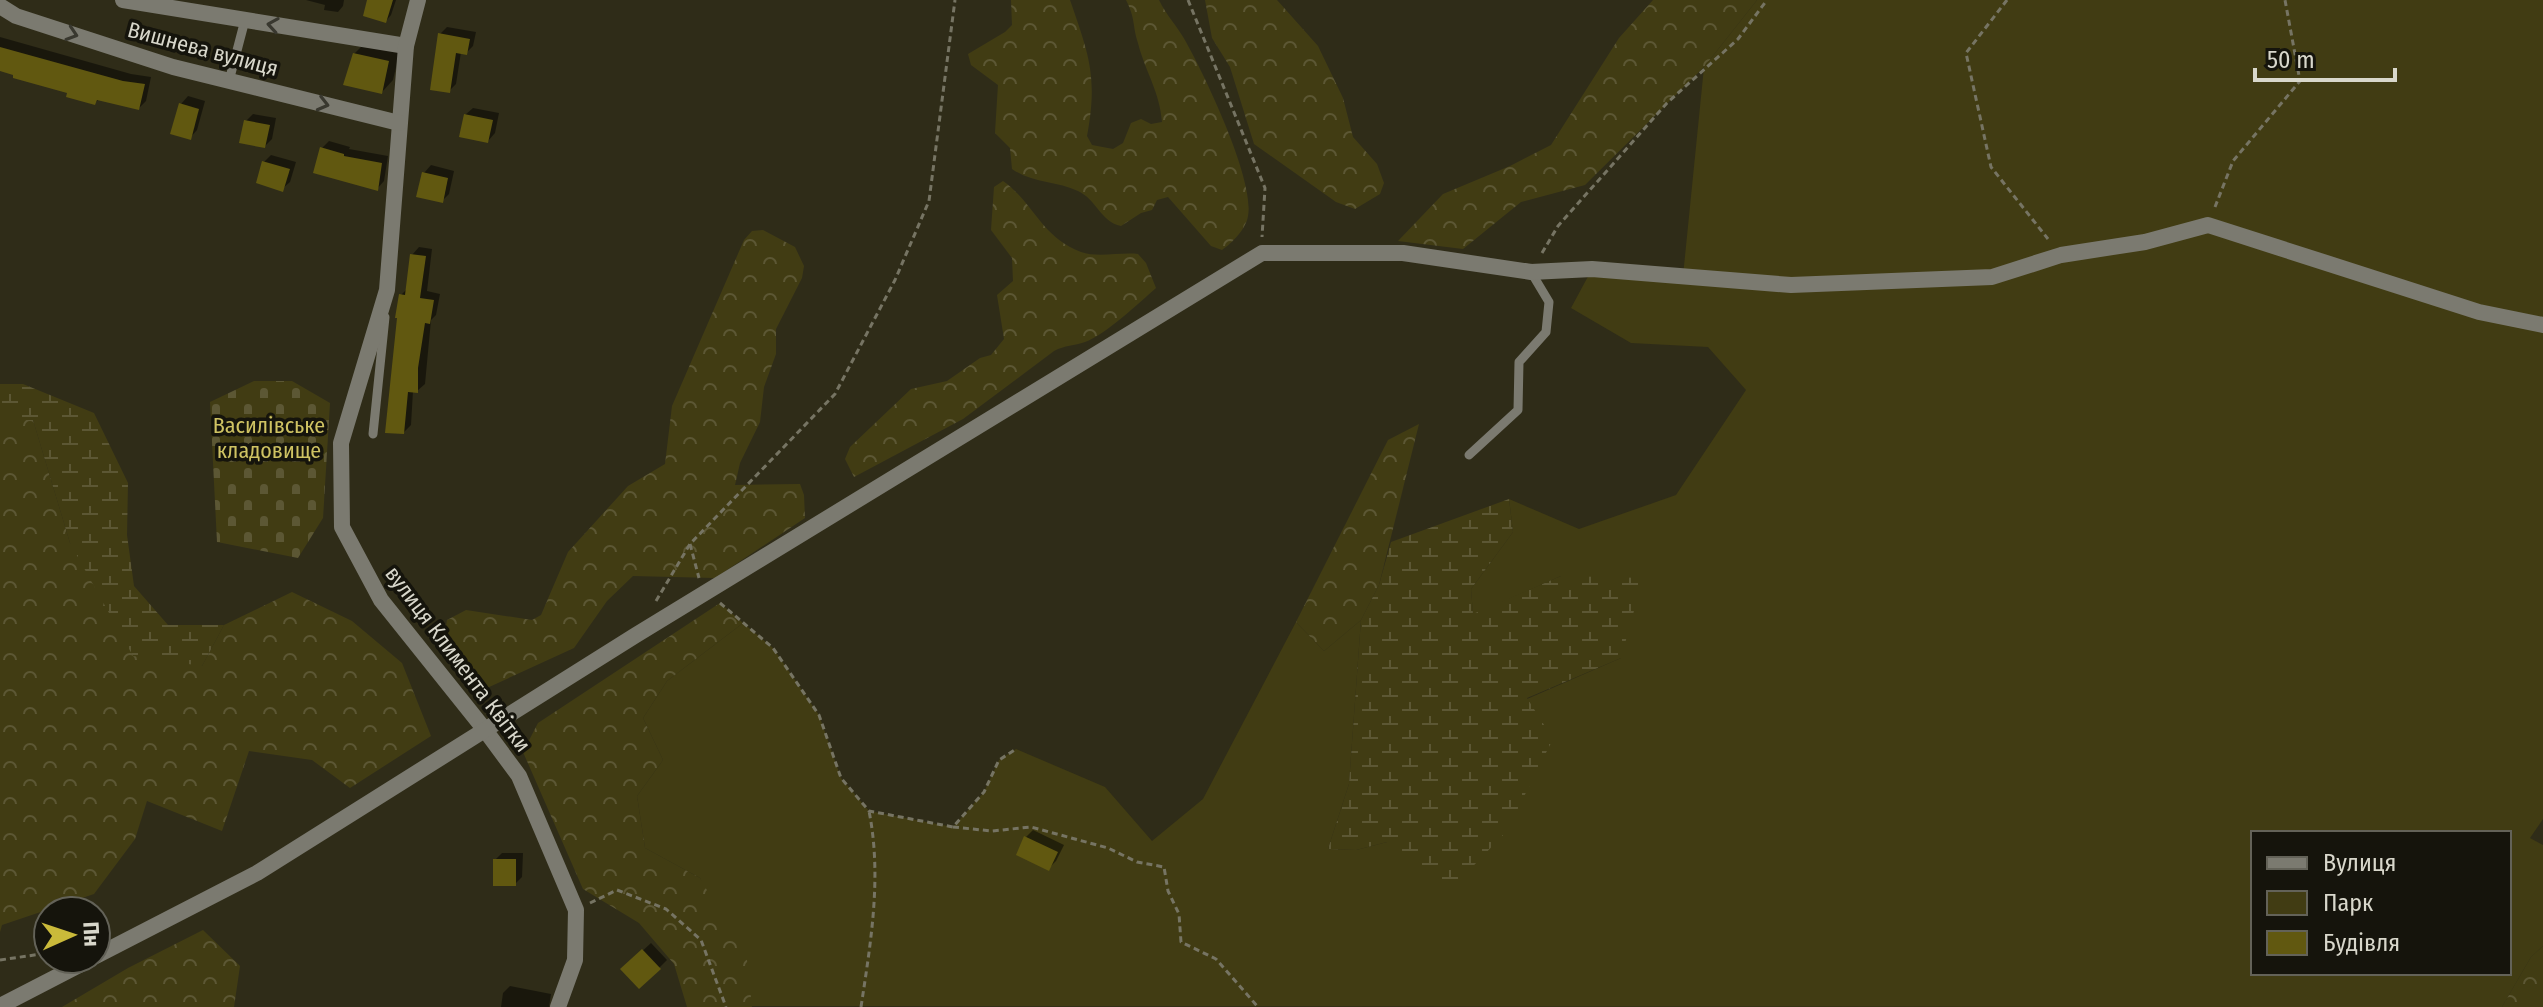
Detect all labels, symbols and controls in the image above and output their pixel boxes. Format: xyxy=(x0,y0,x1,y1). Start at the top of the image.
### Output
street label: Вишнева вулиця xyxy=(125,16,281,82)
one-way arrow xyxy=(266,17,280,34)
one-way arrow xyxy=(64,25,78,41)
scale bar xyxy=(2255,32,2395,82)
text: 50 m xyxy=(2267,46,2315,74)
one-way arrow xyxy=(315,95,329,112)
park label: Василівське кладовище xyxy=(213,412,325,464)
street label: вулиця Климента Квітки xyxy=(379,561,537,757)
legend xyxy=(2251,831,2511,975)
text: Вулиця xyxy=(2323,849,2396,877)
text: Парк xyxy=(2323,889,2374,917)
north arrow xyxy=(32,895,112,975)
text: Пн xyxy=(77,921,106,947)
text: Будівля xyxy=(2323,929,2400,957)

